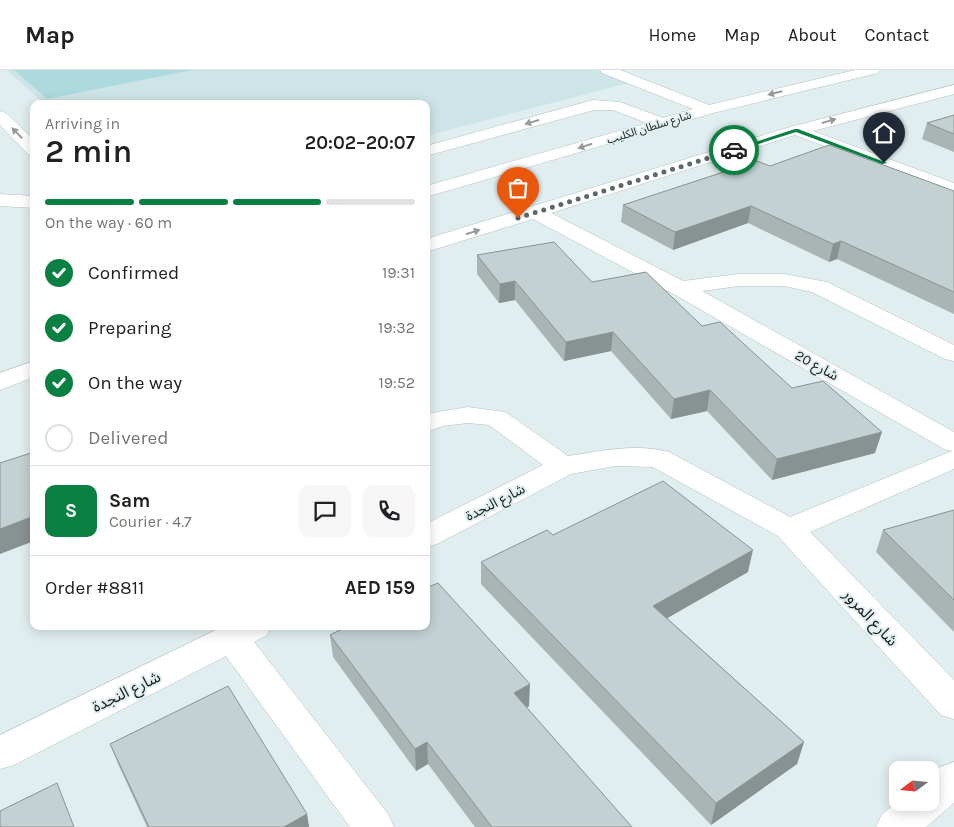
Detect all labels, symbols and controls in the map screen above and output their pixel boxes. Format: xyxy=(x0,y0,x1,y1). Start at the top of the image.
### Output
text: Map xyxy=(25,21,75,49)
text: Home xyxy=(648,24,696,46)
text: Map xyxy=(724,24,760,46)
text: About xyxy=(788,24,837,46)
text: Contact xyxy=(865,24,929,46)
one-way arrow xyxy=(767,90,782,98)
street label: شارع سلطان الكليب xyxy=(605,108,694,147)
pin xyxy=(863,112,905,163)
text: Arriving in xyxy=(45,114,120,133)
one-way arrow xyxy=(821,117,836,125)
one-way arrow xyxy=(524,118,539,126)
icon: home xyxy=(870,119,898,147)
courier xyxy=(709,125,759,175)
one-way arrow xyxy=(11,127,23,139)
text: 20:02–20:07 xyxy=(305,132,415,154)
text: 2 min xyxy=(45,133,132,170)
icon: car xyxy=(720,136,748,164)
one-way arrow xyxy=(577,143,592,151)
pin xyxy=(497,167,539,218)
icon: bag xyxy=(504,174,532,202)
text: On the way · 60 m xyxy=(45,213,172,232)
one-way arrow xyxy=(465,227,480,235)
icon: check xyxy=(45,259,73,287)
text: Confirmed xyxy=(88,262,179,284)
text: 19:31 xyxy=(382,263,415,282)
icon: check xyxy=(45,314,73,342)
text: Preparing xyxy=(88,317,171,339)
text: 19:32 xyxy=(378,318,415,337)
street label: شارع 20 xyxy=(791,347,841,386)
icon: check xyxy=(45,369,73,397)
text: On the way xyxy=(88,372,182,394)
text: 19:52 xyxy=(378,373,415,392)
text: Delivered xyxy=(88,427,168,449)
street label: شارع النجدة xyxy=(463,480,529,526)
button: chat xyxy=(299,485,351,537)
button: phone xyxy=(363,485,415,537)
text: Sam xyxy=(109,490,150,512)
text: S xyxy=(65,500,77,522)
text: Courier · 4.7 xyxy=(109,512,192,531)
text: Order #8811 xyxy=(45,577,144,599)
text: AED 159 xyxy=(345,577,415,599)
street label: شارع المرور xyxy=(836,584,902,652)
street label: شارع النجدة xyxy=(89,667,165,719)
north arrow xyxy=(889,761,939,811)
map controls xyxy=(889,761,939,811)

